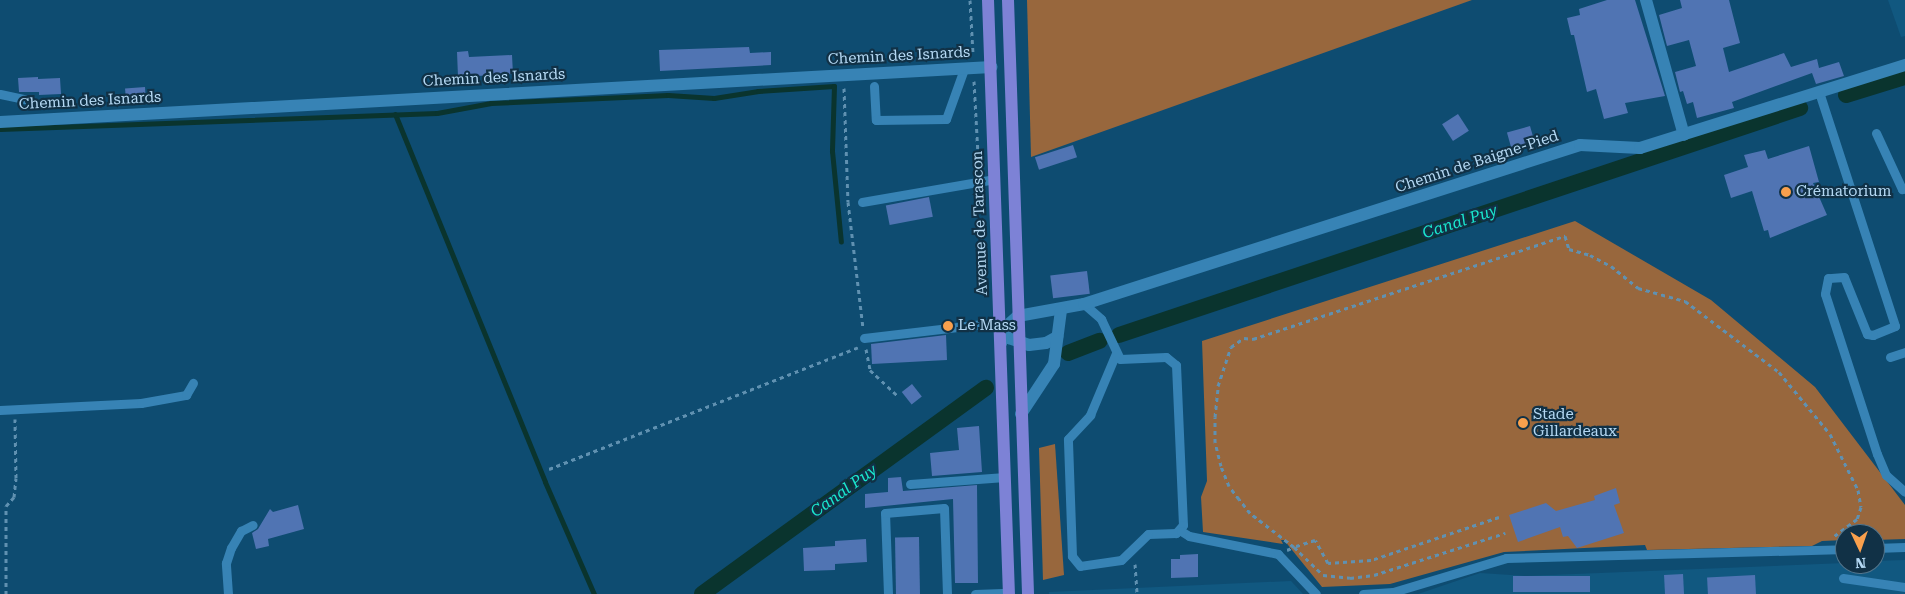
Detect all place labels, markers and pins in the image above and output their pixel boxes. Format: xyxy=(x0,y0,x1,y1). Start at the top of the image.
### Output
place label: Crématorium xyxy=(1796,183,1891,201)
marker: Crématorium xyxy=(1780,186,1792,198)
place label: Le Mass xyxy=(958,317,1016,335)
marker: Le Mass xyxy=(942,320,954,332)
place label: Stade Gillardeaux xyxy=(1533,405,1617,440)
marker: Stade Gillardeaux xyxy=(1517,417,1529,429)

